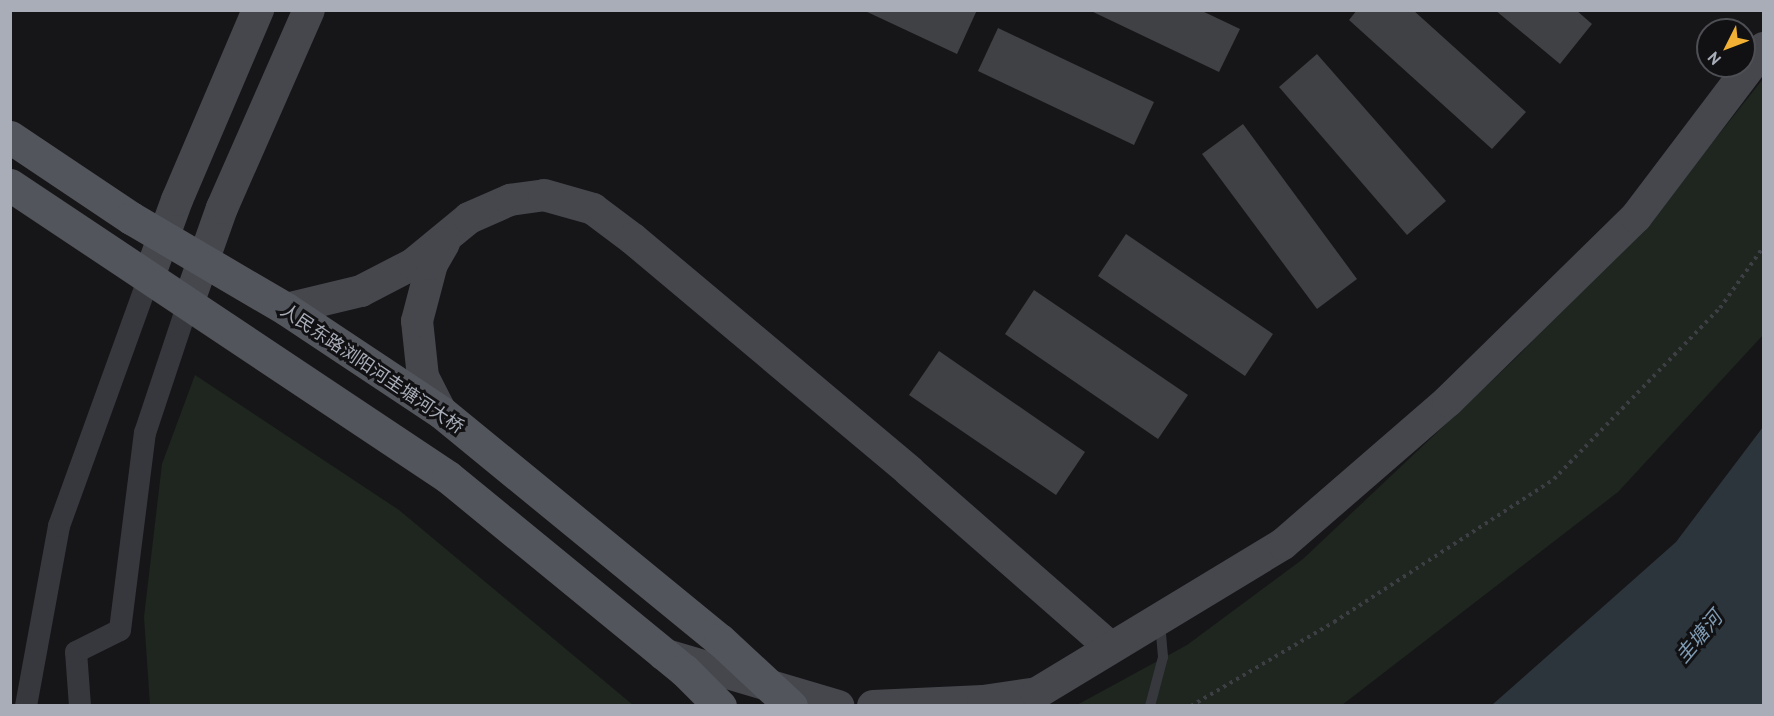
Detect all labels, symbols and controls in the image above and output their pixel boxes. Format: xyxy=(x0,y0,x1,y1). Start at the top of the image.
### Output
north arrow xyxy=(1696,18,1756,78)
text: N xyxy=(1703,48,1725,69)
street label: 人民东路浏阳河圭塘河大桥 xyxy=(276,300,468,438)
water label: 圭塘河 xyxy=(1671,606,1727,668)

